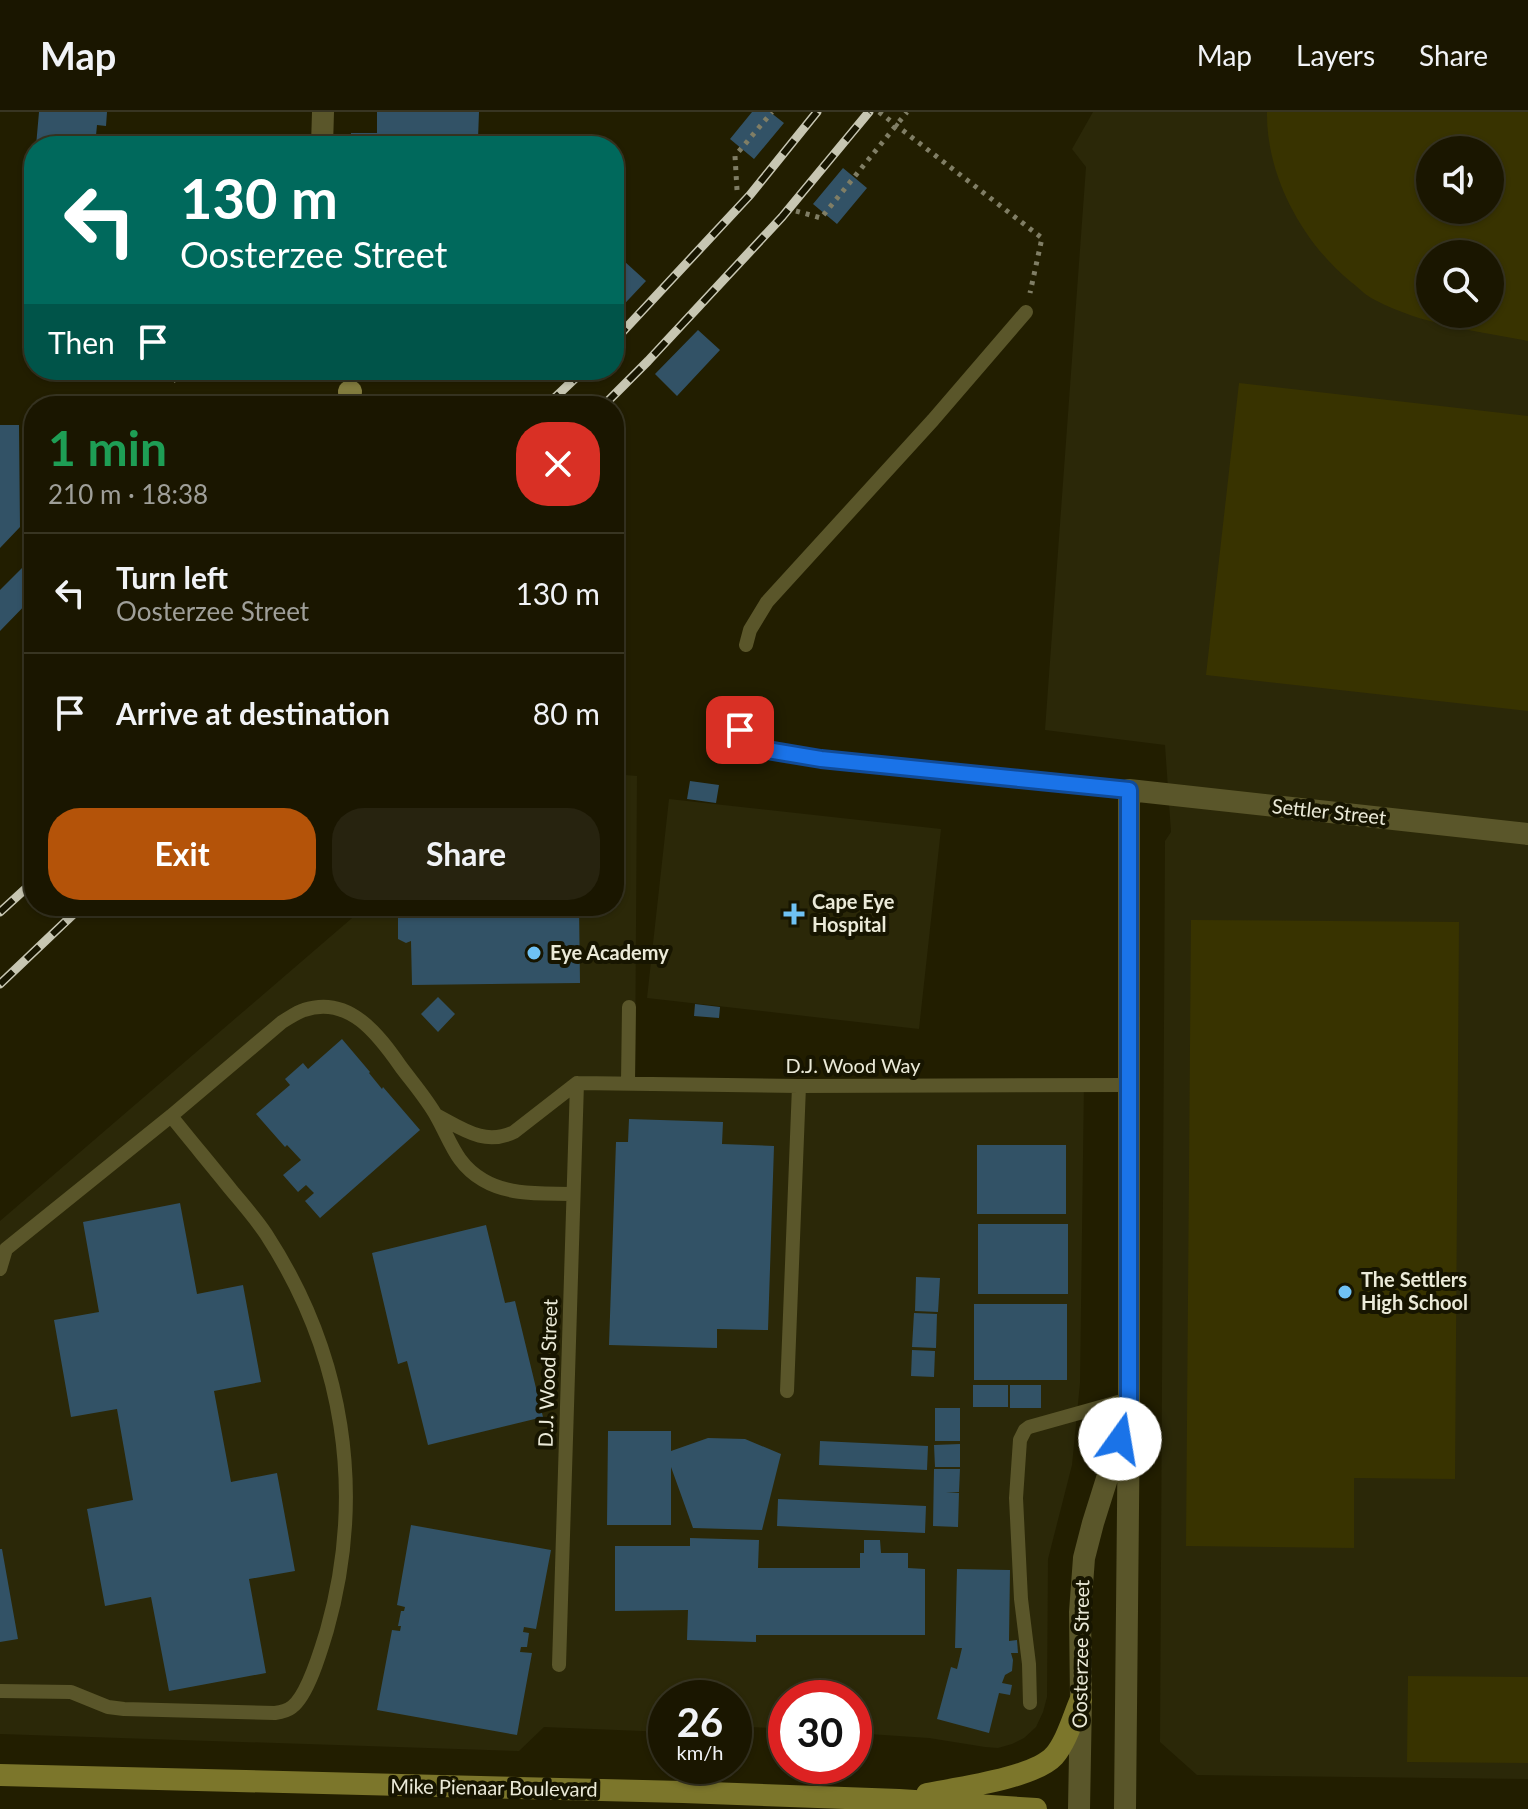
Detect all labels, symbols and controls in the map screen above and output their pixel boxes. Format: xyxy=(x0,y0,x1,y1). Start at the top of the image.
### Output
text: Map xyxy=(40,32,116,78)
text: Map xyxy=(1197,38,1252,72)
text: Layers xyxy=(1296,38,1375,72)
text: Share xyxy=(1419,38,1488,72)
map controls xyxy=(1416,136,1504,328)
button: sound xyxy=(1416,136,1504,224)
text: 130 m xyxy=(180,164,338,231)
icon: left xyxy=(48,168,152,272)
text: Oosterzee Street xyxy=(180,232,447,276)
button: search xyxy=(1416,240,1504,328)
icon: arrive xyxy=(131,320,175,364)
text: Then xyxy=(48,324,115,360)
text: 1 min xyxy=(48,419,167,476)
button: close xyxy=(516,422,600,506)
text: 210 m · 18:38 xyxy=(48,478,208,510)
text: Turn left xyxy=(116,559,228,595)
icon: left xyxy=(48,571,92,615)
text: 130 m xyxy=(515,575,600,611)
text: Oosterzee Street xyxy=(116,595,309,627)
icon: arrive xyxy=(48,691,92,735)
text: Arrive at destination xyxy=(116,695,390,731)
text: 80 m xyxy=(533,695,600,731)
pin xyxy=(706,696,774,764)
icon: arrive xyxy=(718,708,762,752)
street label: Settler Street xyxy=(1271,793,1387,829)
button: Exit xyxy=(48,808,316,900)
button: Share xyxy=(332,808,600,900)
place label: Cape Eye Hospital xyxy=(812,889,895,936)
marker: Cape Eye Hospital xyxy=(783,903,805,925)
place label: Eye Academy xyxy=(550,940,669,964)
marker: Eye Academy xyxy=(525,944,543,962)
street label: D.J. Wood Way xyxy=(785,1053,921,1077)
place label: The Settlers High School xyxy=(1361,1267,1468,1314)
marker: The Settlers High School xyxy=(1336,1283,1354,1301)
street label: D.J. Wood Street xyxy=(532,1298,562,1448)
position arrow xyxy=(1078,1397,1162,1481)
street label: Oosterzee Street xyxy=(1067,1579,1093,1728)
speed limit sign: 30 xyxy=(768,1680,872,1784)
text: 26 xyxy=(677,1698,723,1746)
text: km/h xyxy=(677,1740,723,1764)
street label: Mike Pienaar Boulevard xyxy=(390,1773,598,1801)

